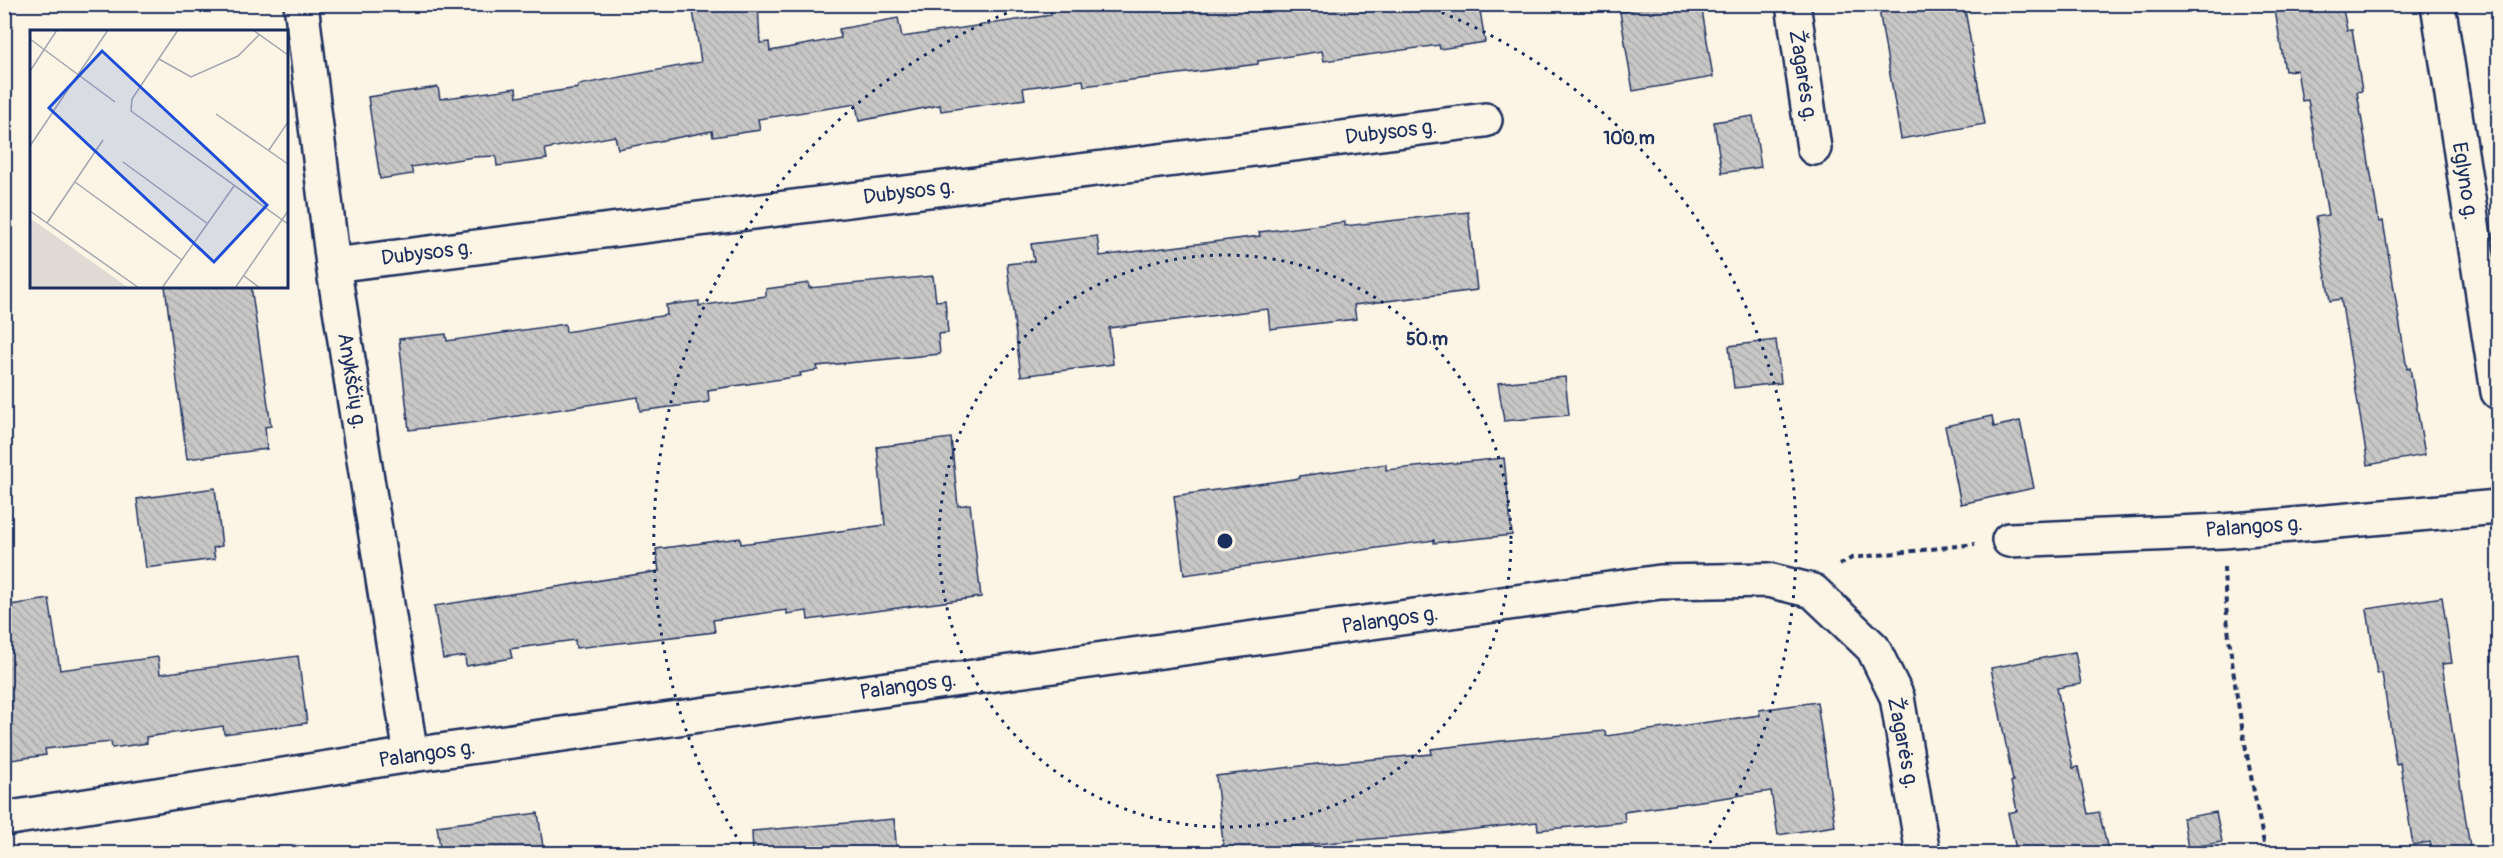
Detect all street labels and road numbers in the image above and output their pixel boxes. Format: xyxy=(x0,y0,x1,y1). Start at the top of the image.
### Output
street label: Žagarės g. xyxy=(1782,28,1824,124)
street label: Dubysos g. xyxy=(1344,113,1438,151)
street label: Eglyno g. xyxy=(2446,140,2484,222)
street label: Dubysos g. xyxy=(862,173,956,211)
street label: Dubysos g. xyxy=(380,234,474,272)
street label: Anykščių g. xyxy=(331,331,373,431)
street label: Palangos g. xyxy=(2204,510,2304,544)
street label: Palangos g. xyxy=(1340,600,1440,640)
street label: Palangos g. xyxy=(858,666,958,706)
street label: Žagarės g. xyxy=(1881,695,1925,791)
street label: Palangos g. xyxy=(377,734,477,774)

